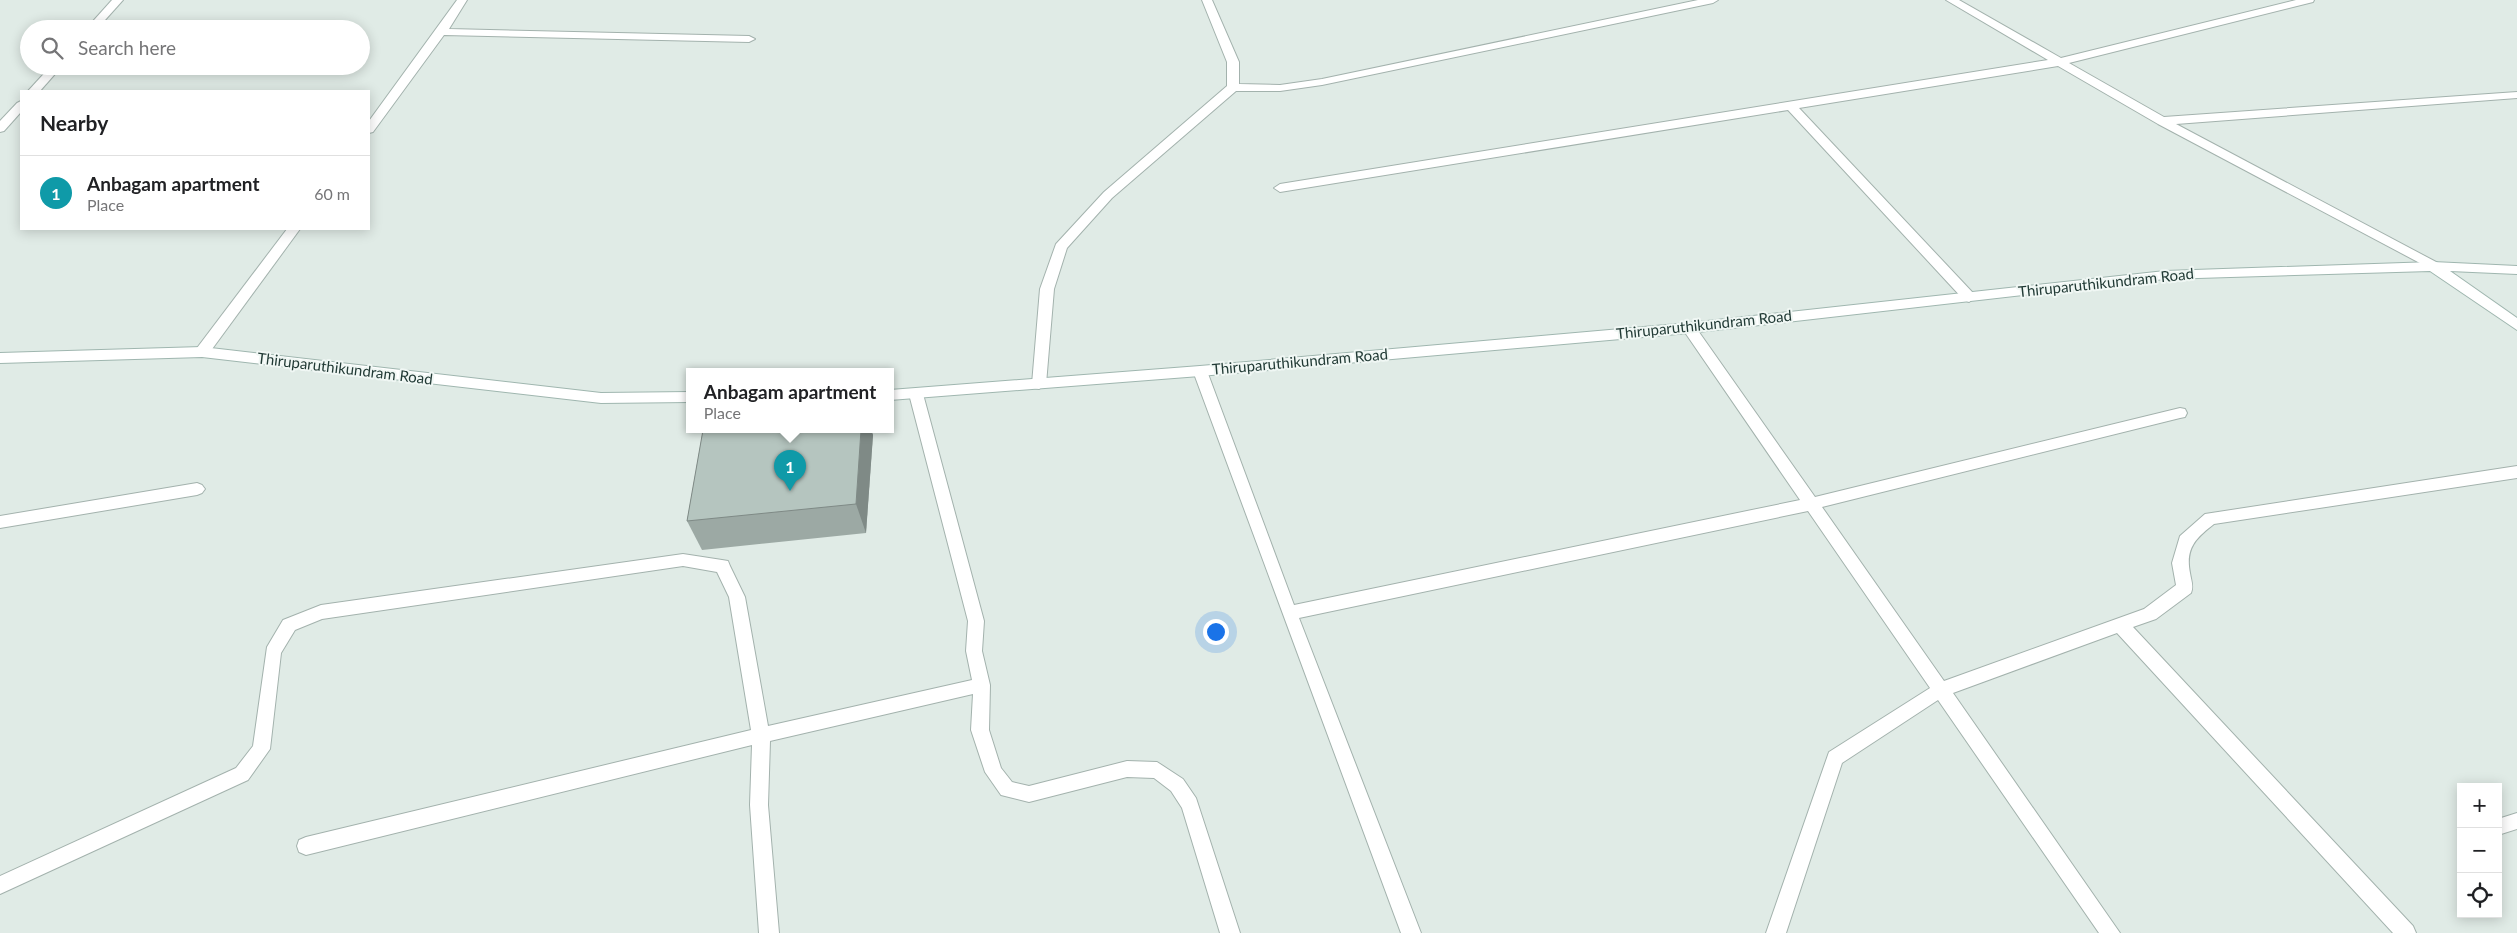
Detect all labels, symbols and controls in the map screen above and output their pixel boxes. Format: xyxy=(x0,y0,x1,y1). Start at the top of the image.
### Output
search box xyxy=(20,20,370,75)
icon: search xyxy=(38,34,66,62)
text: Search here xyxy=(78,36,176,59)
text: Nearby xyxy=(40,110,108,135)
text: Anbagam apartment xyxy=(87,172,259,195)
text: 1 xyxy=(51,184,61,203)
text: 60 m xyxy=(314,184,350,203)
text: Place xyxy=(87,195,124,214)
street label: Thiruparuthikundram Road xyxy=(2017,264,2195,300)
street label: Thiruparuthikundram Road xyxy=(1615,306,1793,342)
street label: Thiruparuthikundram Road xyxy=(1211,344,1389,378)
street label: Thiruparuthikundram Road xyxy=(256,348,434,388)
popup xyxy=(686,368,894,433)
text: Anbagam apartment xyxy=(704,380,876,403)
text: Place xyxy=(704,403,741,422)
pin: 1 xyxy=(774,450,806,491)
your location xyxy=(1203,619,1229,645)
map controls xyxy=(2457,783,2502,918)
button: + xyxy=(2457,783,2502,828)
button: − xyxy=(2457,828,2502,873)
button: locate xyxy=(2457,873,2502,918)

